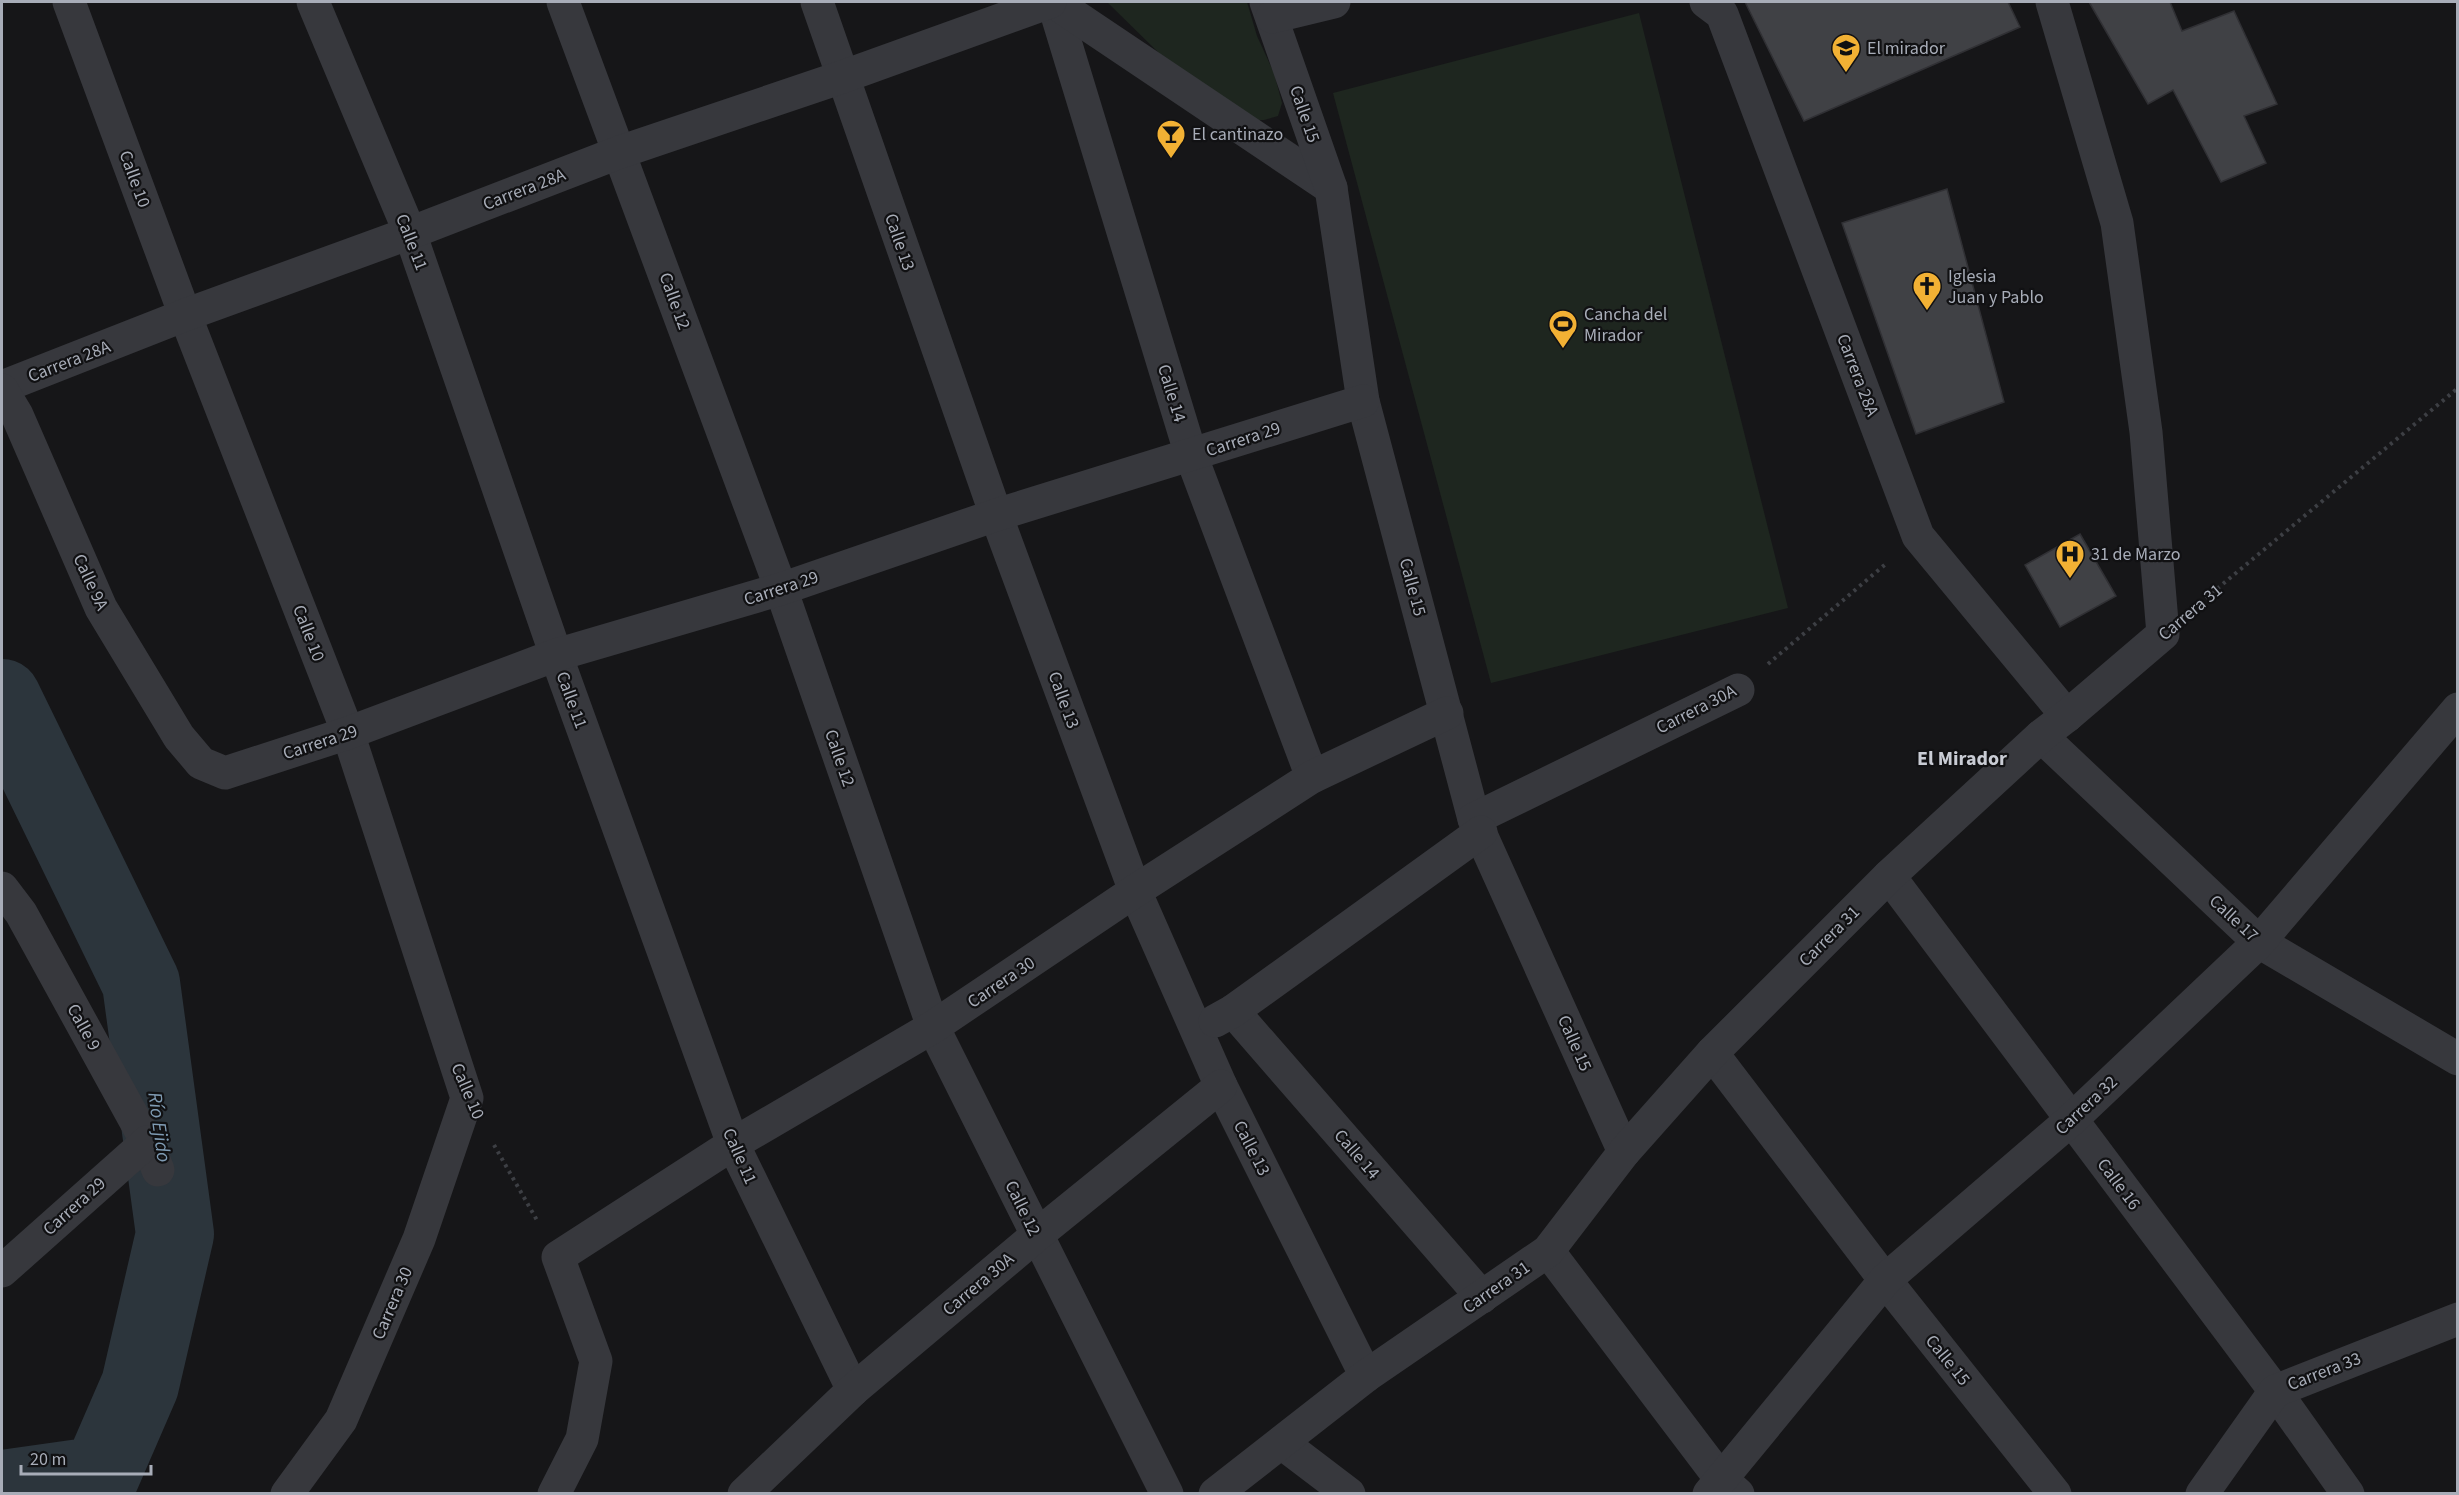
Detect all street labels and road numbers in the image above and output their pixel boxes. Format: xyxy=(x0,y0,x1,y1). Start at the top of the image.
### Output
street label: Calle 15 xyxy=(1283,82,1326,146)
street label: Calle 10 xyxy=(113,147,156,211)
street label: Carrera 28A xyxy=(479,162,569,217)
street label: Calle 11 xyxy=(389,210,434,274)
street label: Calle 13 xyxy=(878,210,921,274)
street label: Calle 12 xyxy=(653,269,696,333)
street label: Carrera 28A xyxy=(1830,330,1885,420)
street label: Carrera 28A xyxy=(24,334,114,389)
street label: Calle 14 xyxy=(1151,361,1192,425)
street label: Carrera 29 xyxy=(1203,416,1284,463)
street label: Calle 9A xyxy=(67,550,115,615)
street label: Calle 15 xyxy=(1393,555,1432,619)
street label: Carrera 29 xyxy=(741,565,822,612)
street label: Carrera 31 xyxy=(2153,578,2228,647)
street label: Calle 10 xyxy=(286,601,331,665)
street label: Calle 11 xyxy=(550,668,593,732)
street label: Calle 13 xyxy=(1042,668,1085,732)
street label: Carrera 30A xyxy=(1652,679,1741,740)
street label: Carrera 29 xyxy=(280,719,361,766)
street label: Calle 12 xyxy=(818,726,861,790)
street label: Calle 17 xyxy=(2204,889,2264,948)
street label: Carrera 31 xyxy=(1793,900,1865,972)
street label: Carrera 30 xyxy=(962,951,1040,1014)
street label: Calle 9 xyxy=(61,999,107,1055)
street label: Calle 15 xyxy=(1551,1011,1598,1075)
street label: Calle 10 xyxy=(445,1059,491,1123)
street label: Carrera 32 xyxy=(2050,1070,2123,1141)
street label: Calle 13 xyxy=(1227,1116,1276,1180)
street label: Calle 11 xyxy=(716,1124,763,1188)
street label: Calle 14 xyxy=(1328,1124,1385,1185)
street label: Calle 16 xyxy=(2091,1153,2146,1215)
street label: Carrera 29 xyxy=(37,1171,111,1241)
street label: Calle 12 xyxy=(998,1176,1047,1240)
street label: Carrera 30A xyxy=(937,1247,1020,1322)
street label: Carrera 31 xyxy=(1458,1255,1535,1320)
street label: Carrera 30 xyxy=(366,1263,419,1344)
street label: Calle 15 xyxy=(1919,1330,1976,1391)
street label: Carrera 33 xyxy=(2284,1346,2365,1397)

